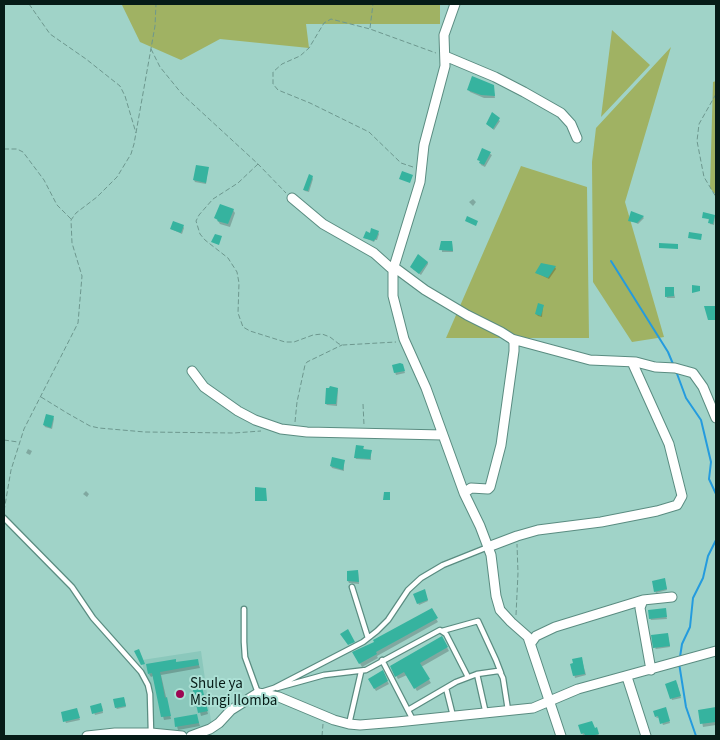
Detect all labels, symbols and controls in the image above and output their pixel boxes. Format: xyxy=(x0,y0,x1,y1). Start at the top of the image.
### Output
place label: Shule ya Msingi Ilomba xyxy=(190,676,277,711)
marker: Shule ya Msingi Ilomba xyxy=(174,688,186,700)

